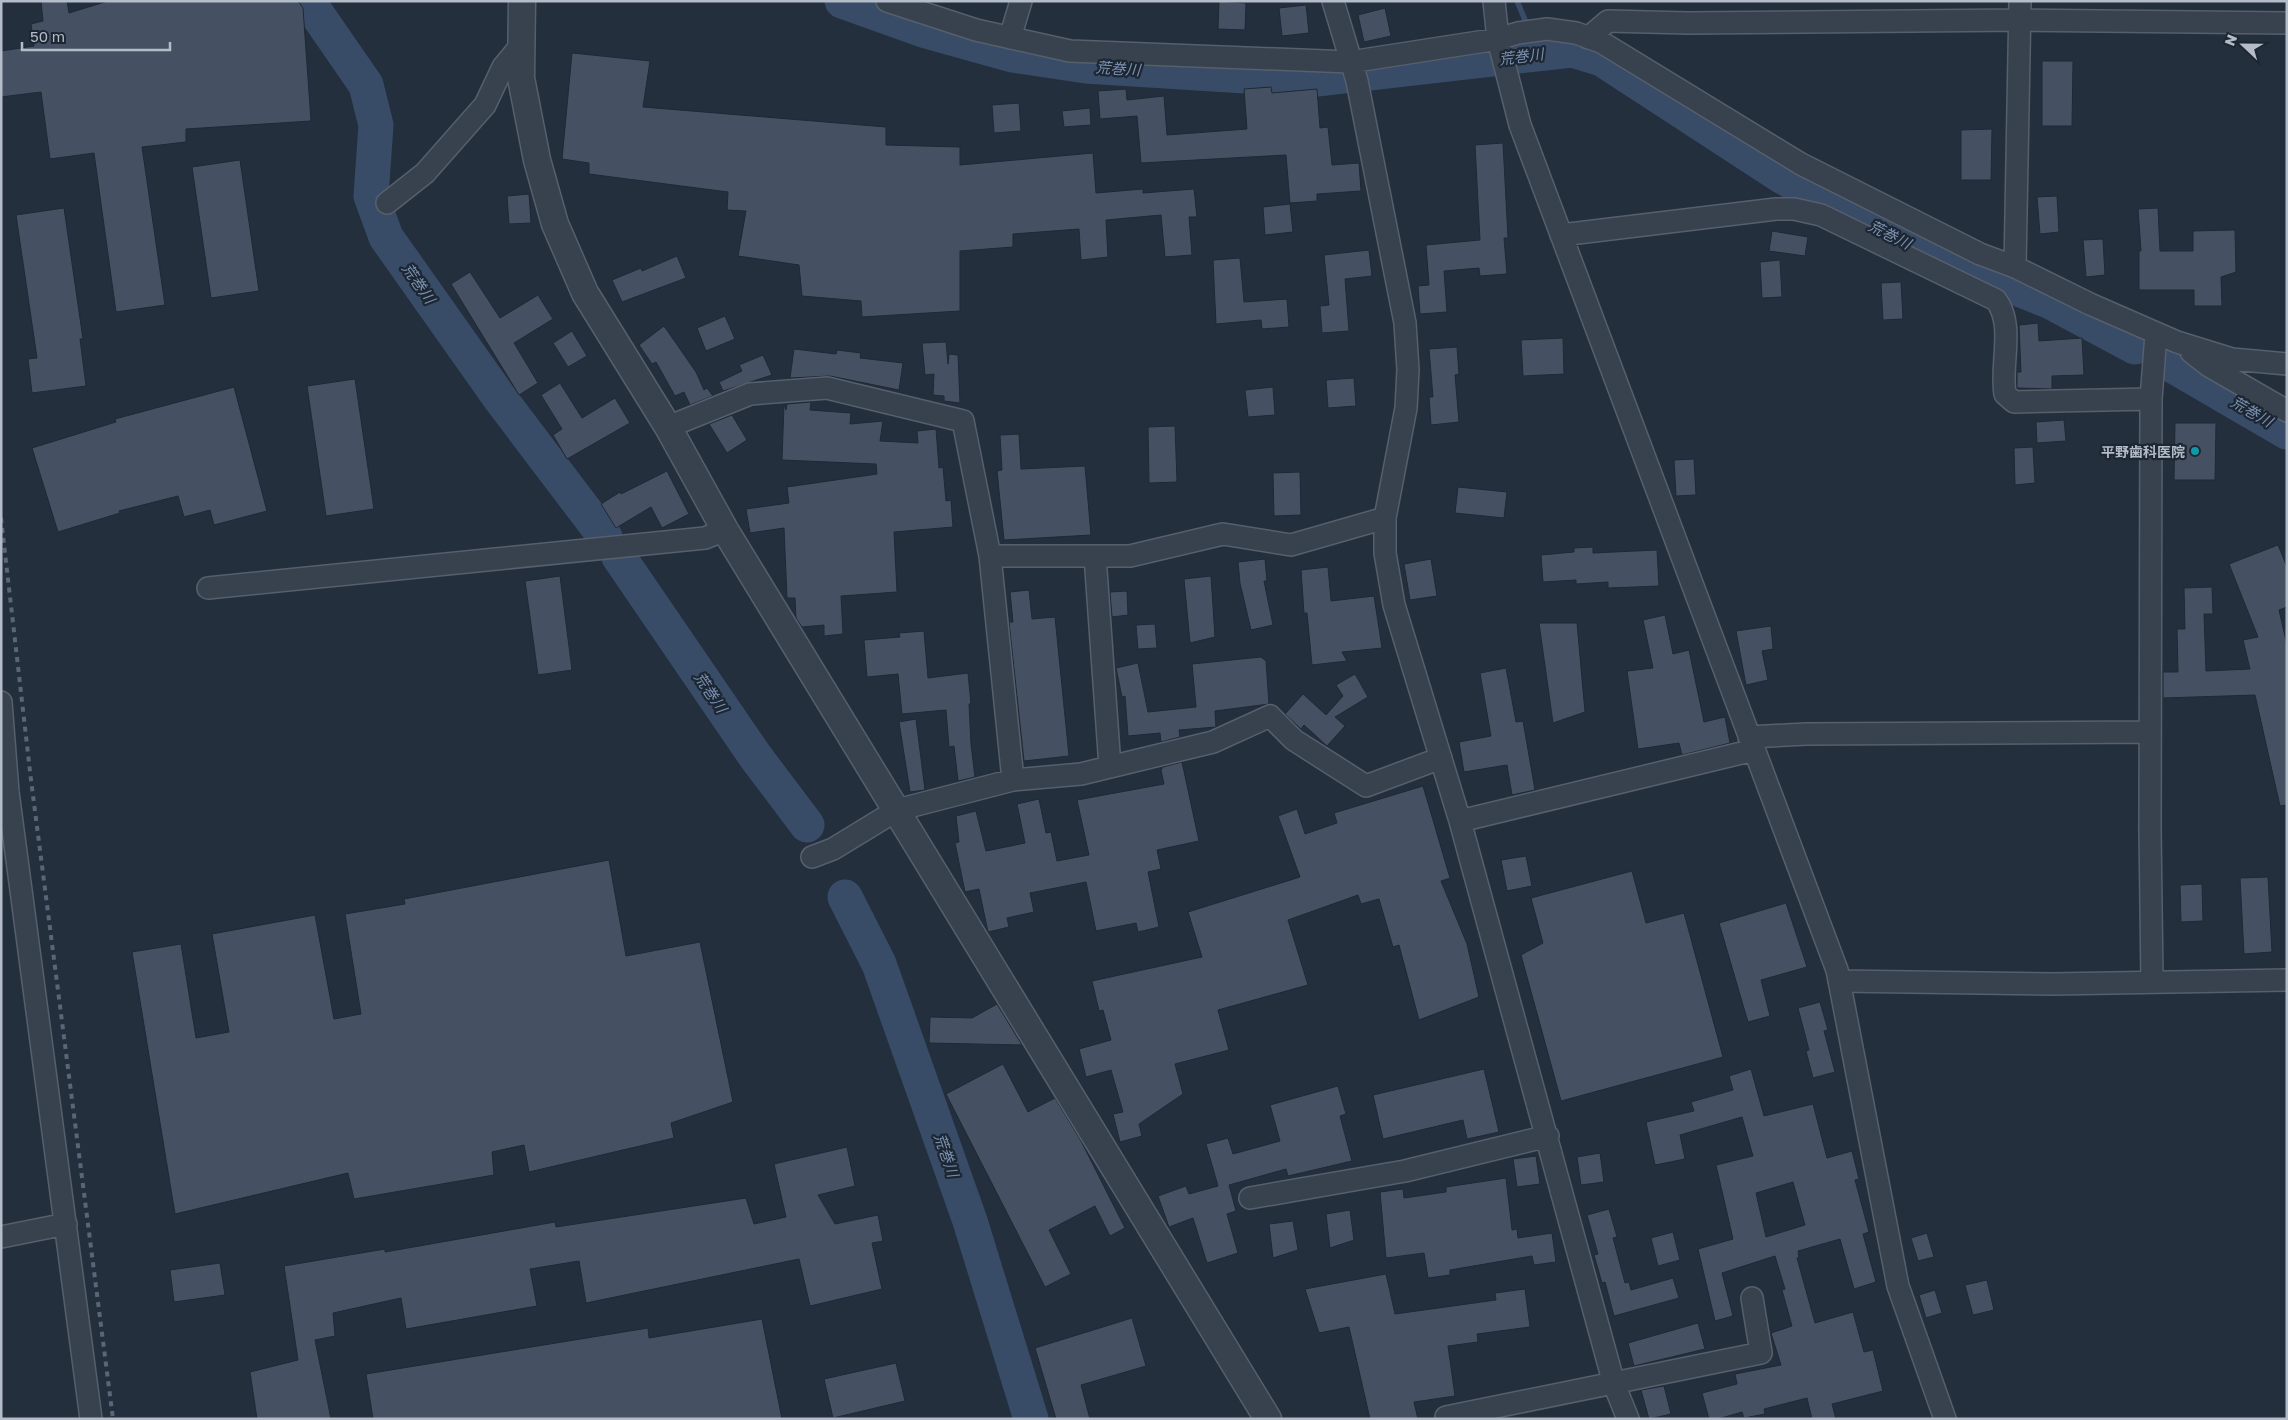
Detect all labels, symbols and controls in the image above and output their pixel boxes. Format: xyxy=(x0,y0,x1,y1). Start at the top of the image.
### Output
scale bar xyxy=(22,20,170,52)
north arrow xyxy=(2218,20,2268,70)
text: 50 m xyxy=(30,27,65,45)
text: N xyxy=(2221,32,2240,48)
water label: 荒巻川 xyxy=(1498,44,1546,68)
water label: 荒巻川 xyxy=(1095,57,1143,79)
water label: 荒巻川 xyxy=(1866,216,1916,253)
water label: 荒巻川 xyxy=(399,259,440,308)
water label: 荒巻川 xyxy=(2228,392,2278,431)
place label: 平野歯科医院 xyxy=(2101,443,2185,460)
marker: 平野歯科医院 xyxy=(2189,445,2201,457)
water label: 荒巻川 xyxy=(691,668,732,717)
water label: 荒巻川 xyxy=(931,1131,963,1181)

